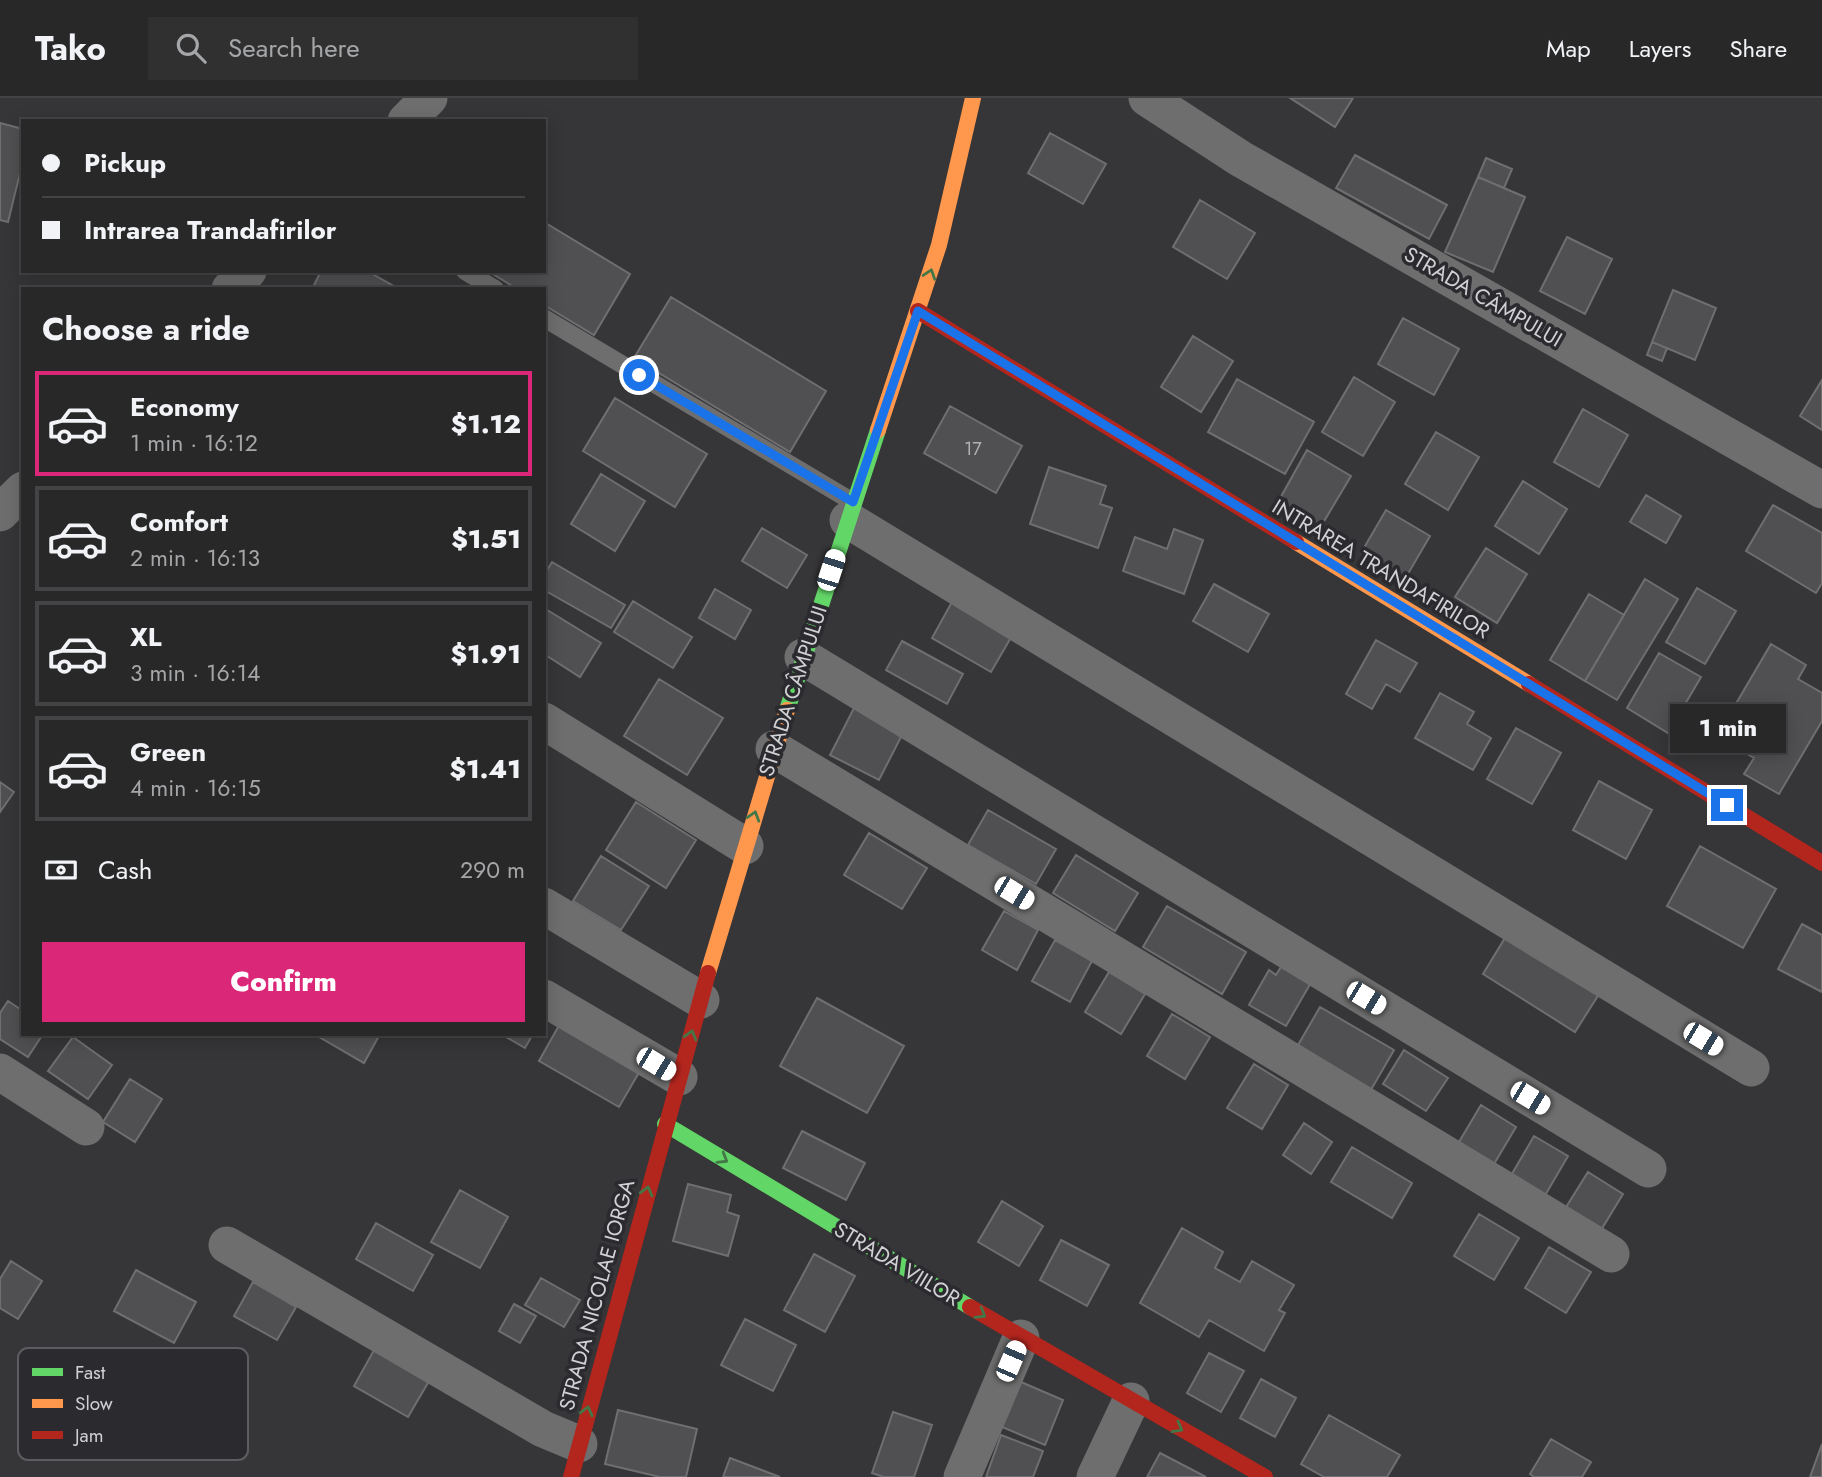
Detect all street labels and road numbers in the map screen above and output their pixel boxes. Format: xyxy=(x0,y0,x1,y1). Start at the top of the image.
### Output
street label: STRADA CÂMPULUI xyxy=(1398,239,1568,355)
street label: INTRAREA TRANDAFIRILOR xyxy=(1266,492,1496,646)
street label: STRADA CÂMPULUI xyxy=(751,602,835,780)
street label: STRADA NICOLAE IORGA xyxy=(552,1176,642,1414)
street label: STRADA VIILOR xyxy=(828,1215,966,1314)

